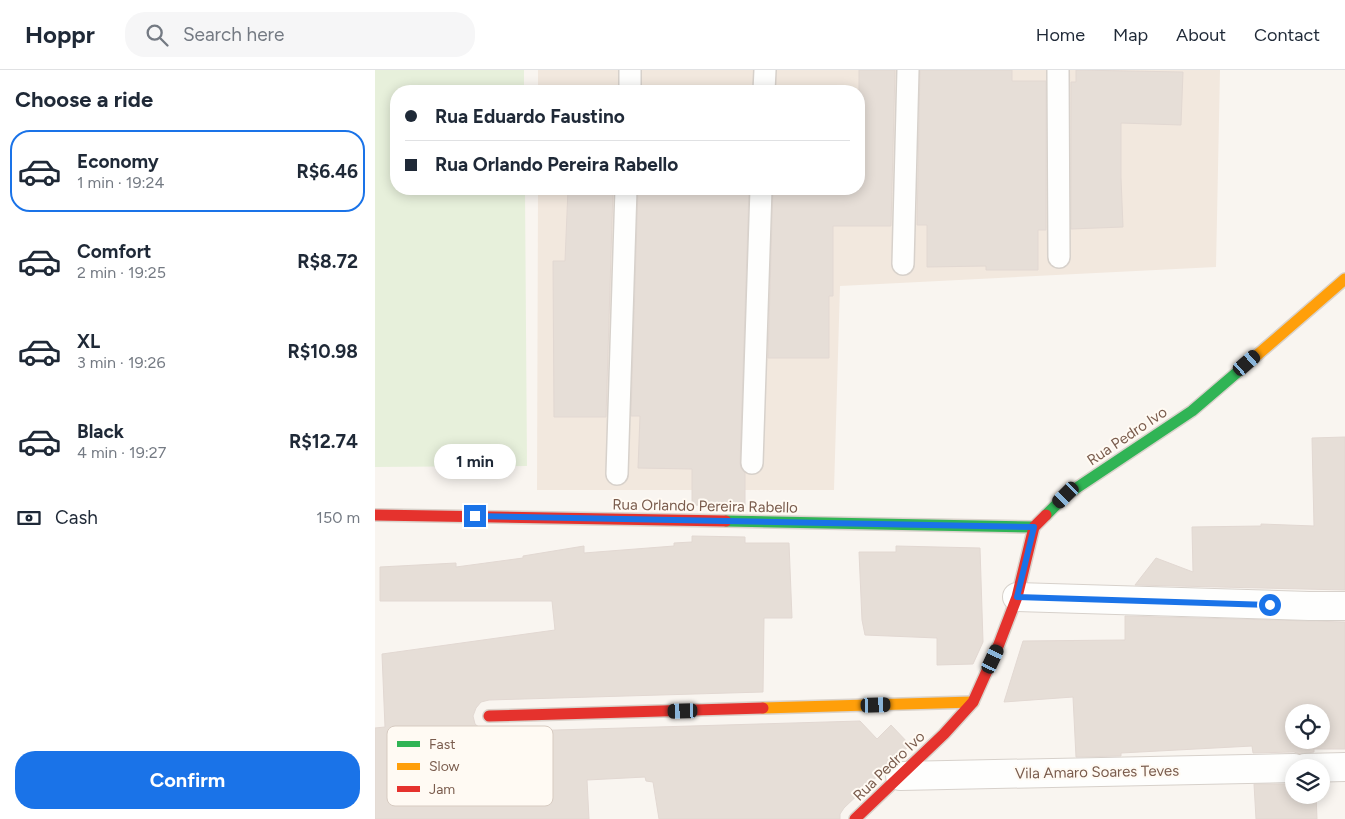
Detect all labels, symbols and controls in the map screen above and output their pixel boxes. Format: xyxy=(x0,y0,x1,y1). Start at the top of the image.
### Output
search box xyxy=(125,12,475,57)
text: Hoppr xyxy=(25,20,95,49)
icon: search xyxy=(143,21,171,49)
text: Search here xyxy=(183,23,284,46)
text: Home xyxy=(1036,24,1085,46)
text: Map xyxy=(1113,24,1148,46)
text: About xyxy=(1176,24,1226,46)
text: Contact xyxy=(1254,24,1320,46)
text: Choose a ride xyxy=(15,86,153,113)
text: Rua Eduardo Faustino xyxy=(435,105,625,128)
icon: car xyxy=(17,149,62,194)
text: Economy xyxy=(77,150,159,173)
text: Rua Orlando Pereira Rabello xyxy=(435,153,678,176)
text: R$6.46 xyxy=(296,160,358,183)
text: 1 min · 19:24 xyxy=(77,173,164,192)
icon: car xyxy=(17,239,62,284)
text: Comfort xyxy=(77,240,152,263)
text: R$8.72 xyxy=(297,250,358,273)
text: 2 min · 19:25 xyxy=(77,263,166,282)
icon: car xyxy=(17,329,62,374)
text: XL xyxy=(77,330,100,353)
text: R$10.98 xyxy=(288,340,358,363)
car xyxy=(1230,347,1263,379)
text: 3 min · 19:26 xyxy=(77,353,166,372)
street label: Rua Pedro Ivo xyxy=(1084,403,1171,469)
icon: car xyxy=(17,419,62,464)
text: Black xyxy=(77,420,124,443)
text: R$12.74 xyxy=(289,430,358,453)
text: 4 min · 19:27 xyxy=(77,443,166,462)
callout: 1 min xyxy=(434,444,516,478)
text: 1 min xyxy=(456,452,494,471)
car xyxy=(1050,479,1081,511)
street label: Rua Orlando Pereira Rabello xyxy=(612,495,798,517)
icon: cash xyxy=(15,504,43,532)
route end xyxy=(464,505,486,527)
text: Cash xyxy=(55,506,98,529)
text: 150 m xyxy=(316,508,360,527)
route start xyxy=(1259,594,1281,616)
car xyxy=(979,642,1006,676)
car xyxy=(860,697,891,713)
car xyxy=(667,703,698,719)
map controls xyxy=(1285,704,1330,804)
button: locate xyxy=(1285,704,1330,749)
legend xyxy=(387,726,553,806)
street label: Rua Pedro Ivo xyxy=(849,727,929,805)
text: Fast xyxy=(429,736,455,753)
button: Confirm xyxy=(15,751,360,809)
text: Slow xyxy=(429,758,460,775)
button: layers xyxy=(1285,759,1330,804)
street label: Vila Amaro Soares Teves xyxy=(1015,762,1179,782)
text: Jam xyxy=(429,781,455,798)

